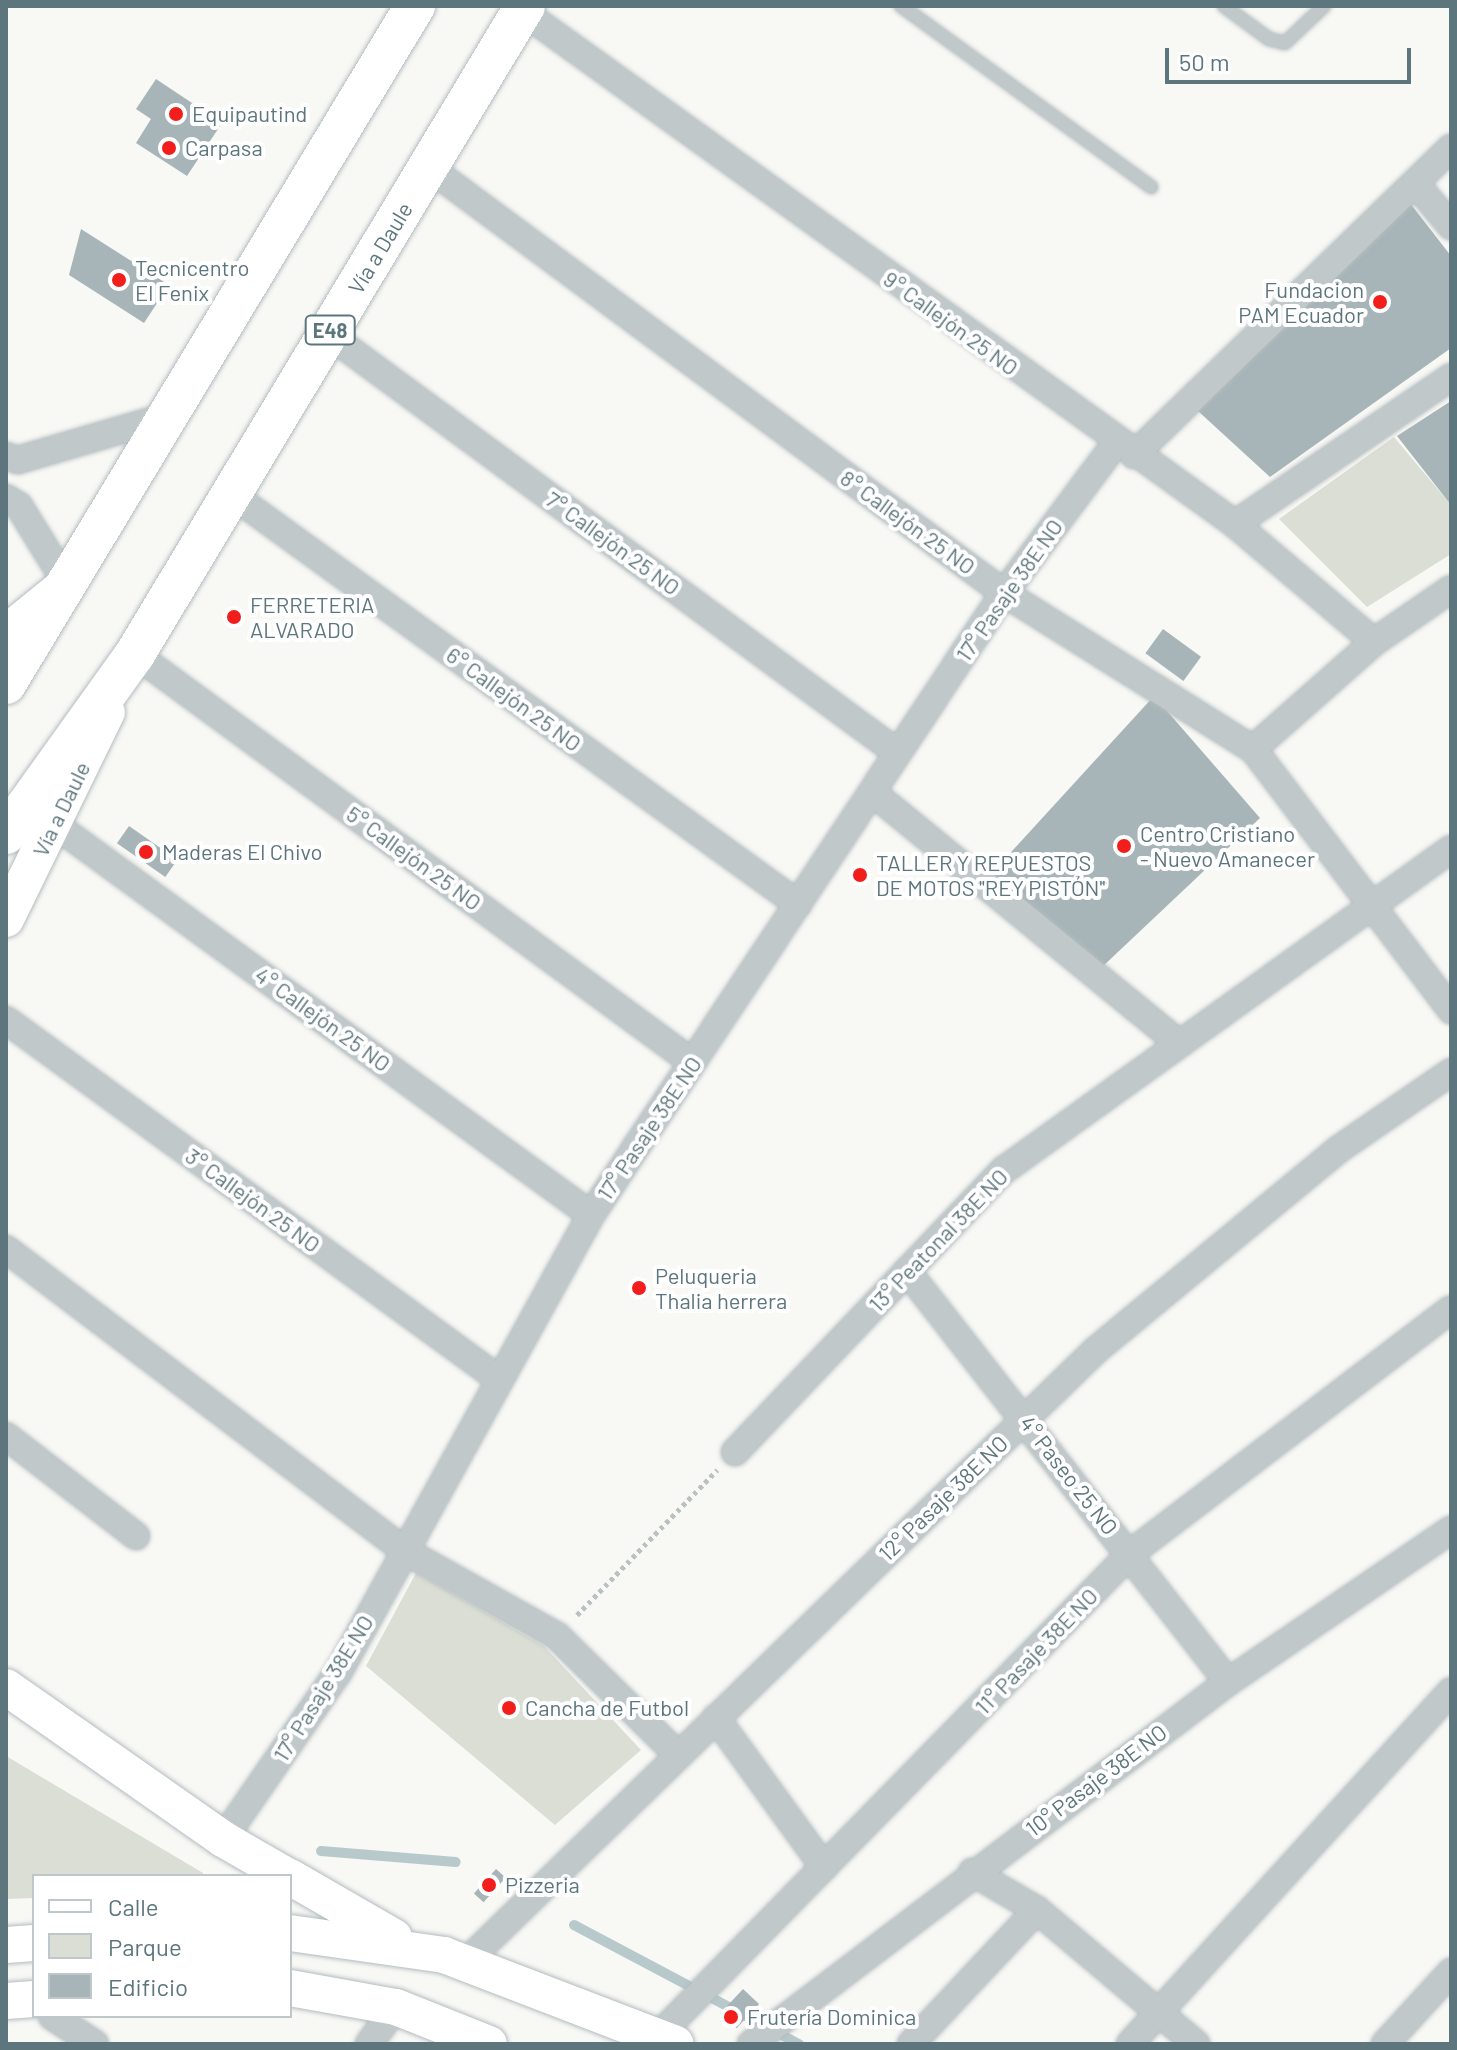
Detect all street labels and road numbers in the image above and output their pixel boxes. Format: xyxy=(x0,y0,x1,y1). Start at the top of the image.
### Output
street label: Vía a Daule xyxy=(342,197,418,299)
street label: 9° Callejón 25 NO xyxy=(879,265,1023,381)
road number: E48 xyxy=(304,314,356,346)
street label: 8° Callejón 25 NO xyxy=(836,464,980,580)
street label: 7° Callejón 25 NO xyxy=(541,486,685,600)
street label: 17° Pasaje 38E NO xyxy=(950,514,1068,666)
street label: 6° Callejón 25 NO xyxy=(442,641,586,757)
street label: Vía a Daule xyxy=(27,757,95,861)
street label: 5° Callejón 25 NO xyxy=(342,800,486,916)
street label: 4° Callejón 25 NO xyxy=(250,961,396,1077)
street label: 17° Pasaje 38E NO xyxy=(591,1051,707,1205)
street label: 3° Callejón 25 NO xyxy=(181,1142,325,1258)
street label: 13° Peatonal 38E NO xyxy=(863,1163,1013,1317)
street label: 4° Paseo 25 NO xyxy=(1014,1410,1124,1540)
street label: 12° Pasaje 38E NO xyxy=(873,1430,1013,1566)
street label: 11° Pasaje 38E NO xyxy=(969,1583,1103,1719)
street label: 17° Pasaje 38E NO xyxy=(267,1610,379,1766)
street label: 10° Pasaje 38E NO xyxy=(1020,1718,1172,1842)

